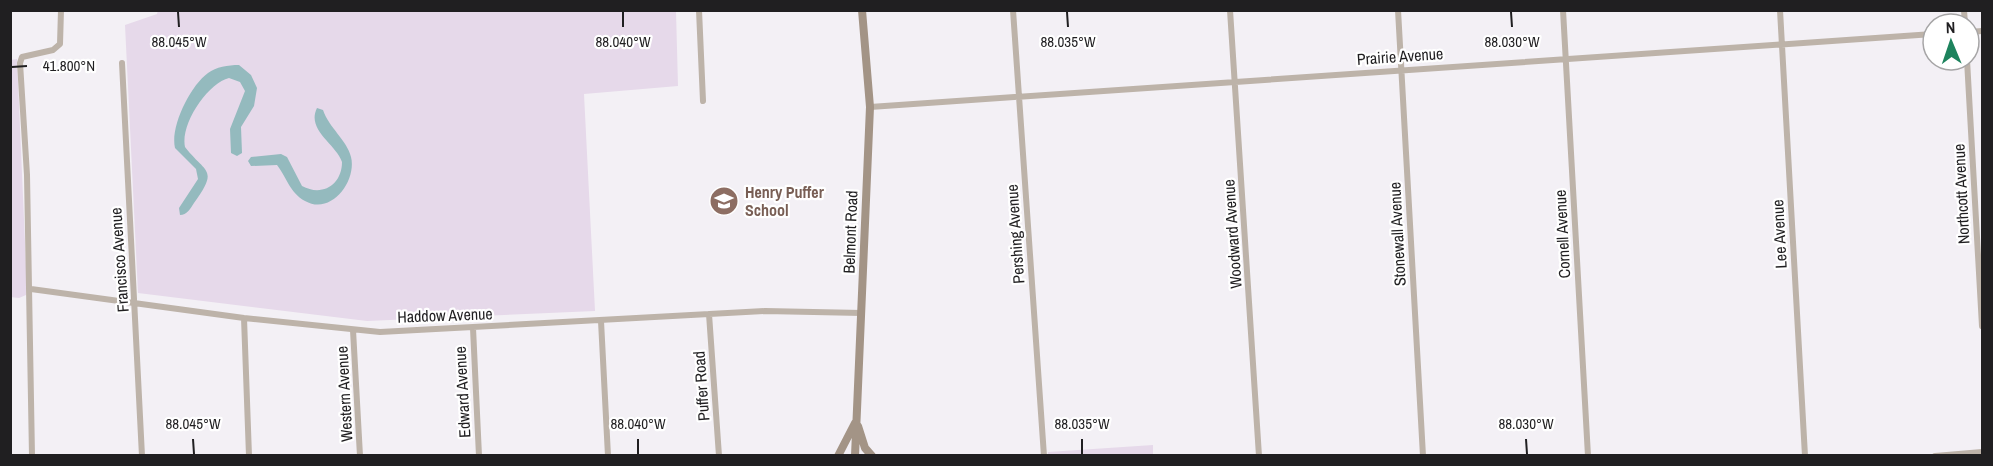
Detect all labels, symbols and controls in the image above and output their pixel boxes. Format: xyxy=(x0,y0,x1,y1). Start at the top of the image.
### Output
north arrow xyxy=(1921,12,1981,72)
text: N xyxy=(1945,16,1956,38)
text: 88.045°W xyxy=(151,31,207,52)
text: 88.040°W xyxy=(595,31,651,52)
text: 88.035°W xyxy=(1040,31,1096,52)
text: 88.030°W xyxy=(1484,31,1540,52)
street label: Prairie Avenue xyxy=(1356,42,1444,70)
text: 41.800°N xyxy=(43,55,95,76)
street label: Northcott Avenue xyxy=(1947,143,1975,245)
street label: Woodward Avenue xyxy=(1217,179,1247,289)
place label: Henry Puffer School xyxy=(745,181,825,221)
street label: Stonewall Avenue xyxy=(1383,181,1411,287)
street label: Pershing Avenue xyxy=(1001,183,1029,285)
school or university icon: Henry Puffer School xyxy=(708,185,740,217)
street label: Cornell Avenue xyxy=(1549,189,1575,279)
street label: Belmont Road xyxy=(838,190,862,274)
street label: Lee Avenue xyxy=(1766,199,1792,269)
street label: Francisco Avenue xyxy=(104,207,134,313)
street label: Haddow Avenue xyxy=(397,302,493,328)
street label: Western Avenue xyxy=(331,346,357,442)
street label: Edward Avenue xyxy=(449,346,475,438)
street label: Puffer Road xyxy=(688,350,714,422)
text: 88.045°W xyxy=(165,413,221,434)
text: 88.040°W xyxy=(610,413,666,434)
text: 88.035°W xyxy=(1054,413,1110,434)
text: 88.030°W xyxy=(1498,413,1554,434)

